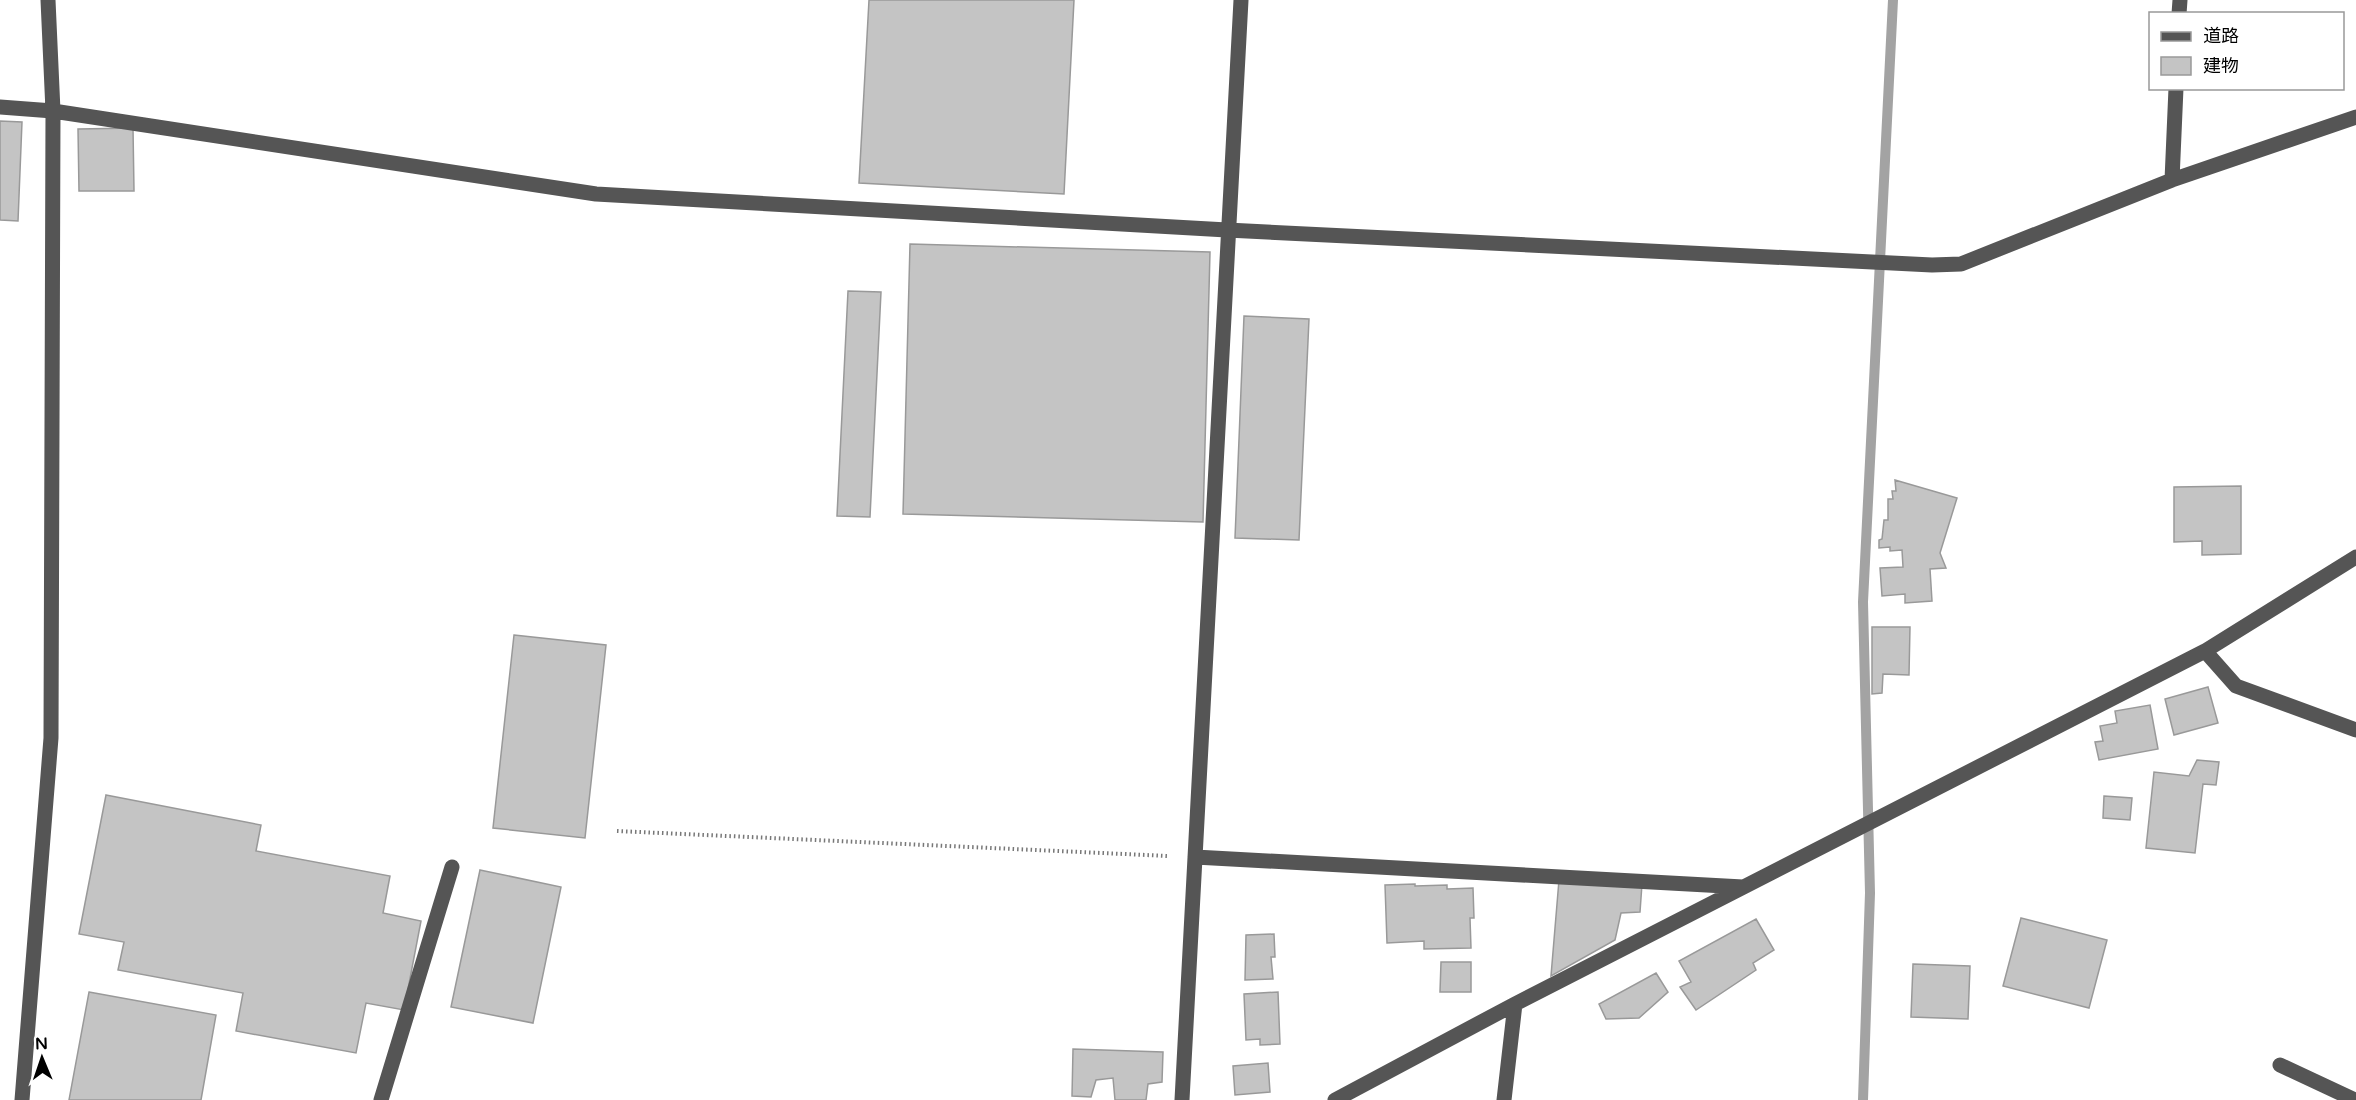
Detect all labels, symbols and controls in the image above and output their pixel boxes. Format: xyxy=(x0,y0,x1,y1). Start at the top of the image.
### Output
legend xyxy=(2149,12,2344,90)
text: 道路 xyxy=(2203,25,2239,47)
text: 建物 xyxy=(2203,55,2239,77)
north arrow xyxy=(12,1028,72,1088)
text: N xyxy=(35,1034,48,1054)

